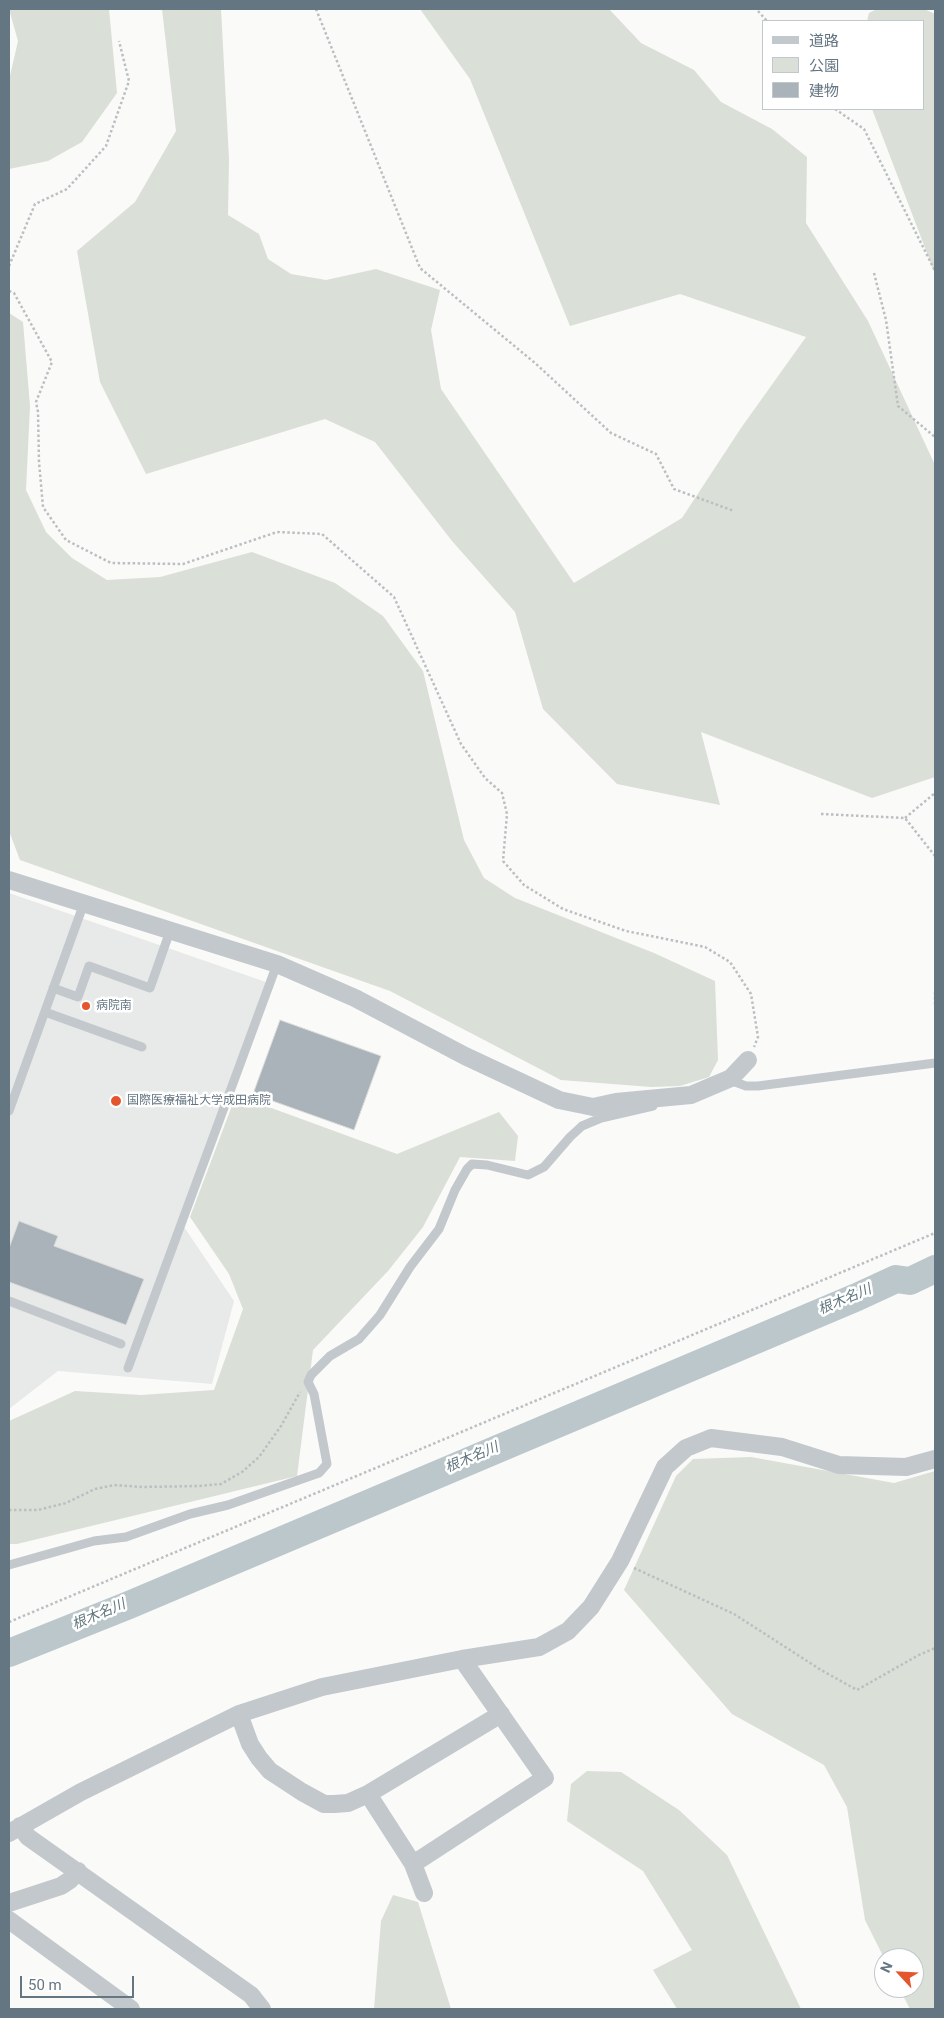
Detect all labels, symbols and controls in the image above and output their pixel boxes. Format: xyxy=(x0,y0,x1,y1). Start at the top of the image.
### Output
legend xyxy=(762,20,924,110)
text: 道路 xyxy=(809,32,839,50)
text: 公園 xyxy=(809,57,839,75)
text: 建物 xyxy=(809,82,839,100)
place label: 病院南 xyxy=(96,999,132,1013)
marker: 病院南 xyxy=(80,1000,92,1012)
marker: 国際医療福祉大学成田病院 xyxy=(109,1094,123,1108)
place label: 国際医療福祉大学成田病院 xyxy=(127,1094,271,1108)
water label: 根木名川 xyxy=(816,1281,874,1319)
water label: 根木名川 xyxy=(443,1439,501,1477)
water label: 根木名川 xyxy=(70,1596,128,1634)
north arrow xyxy=(874,1948,924,1998)
text: N xyxy=(877,1959,896,1975)
scale bar xyxy=(22,1966,136,1998)
text: 50 m xyxy=(28,1976,62,1994)

